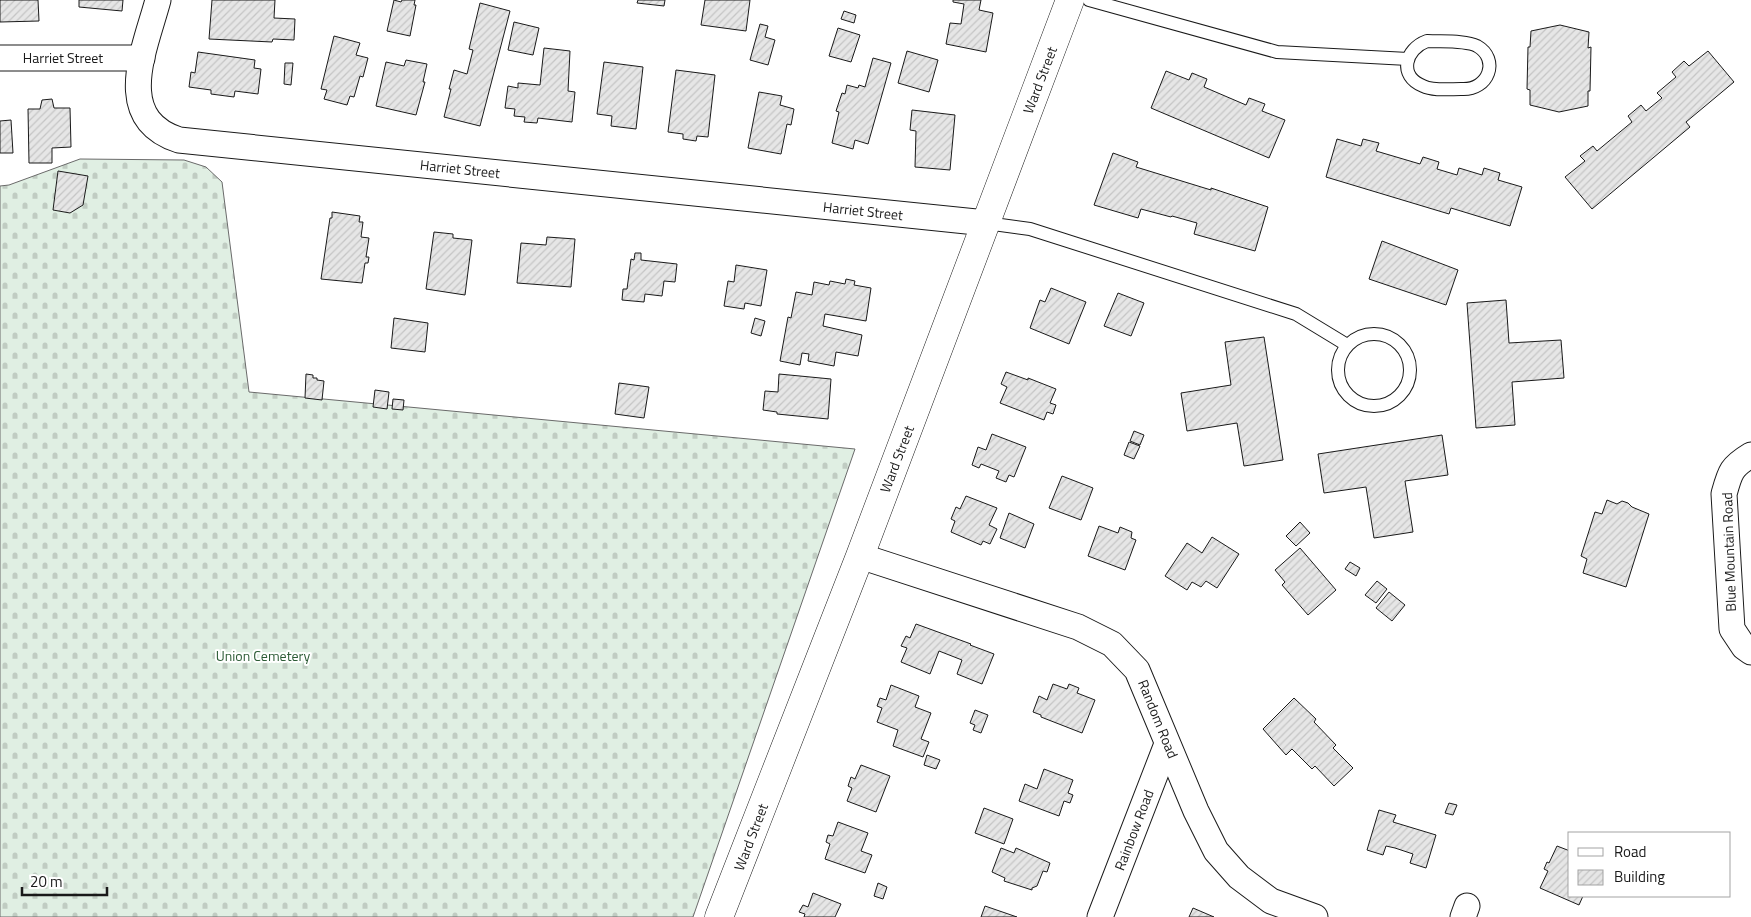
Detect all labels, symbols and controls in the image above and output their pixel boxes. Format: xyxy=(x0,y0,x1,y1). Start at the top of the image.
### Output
street label: Ward Street xyxy=(1017,43,1062,116)
street label: Harriet Street xyxy=(23,47,103,68)
street label: Harriet Street xyxy=(419,154,501,183)
street label: Harriet Street xyxy=(822,196,904,225)
street label: Ward Street xyxy=(874,422,919,495)
street label: Blue Mountain Road xyxy=(1716,492,1741,612)
park label: Union Cemetery xyxy=(216,645,310,666)
street label: Random Road xyxy=(1133,676,1184,761)
street label: Rainbow Road xyxy=(1109,786,1159,873)
street label: Ward Street xyxy=(728,800,773,873)
legend xyxy=(1568,832,1731,897)
text: Road xyxy=(1614,840,1646,863)
scale bar xyxy=(22,864,108,896)
text: Building xyxy=(1614,865,1665,888)
text: 20 m xyxy=(30,870,63,893)

